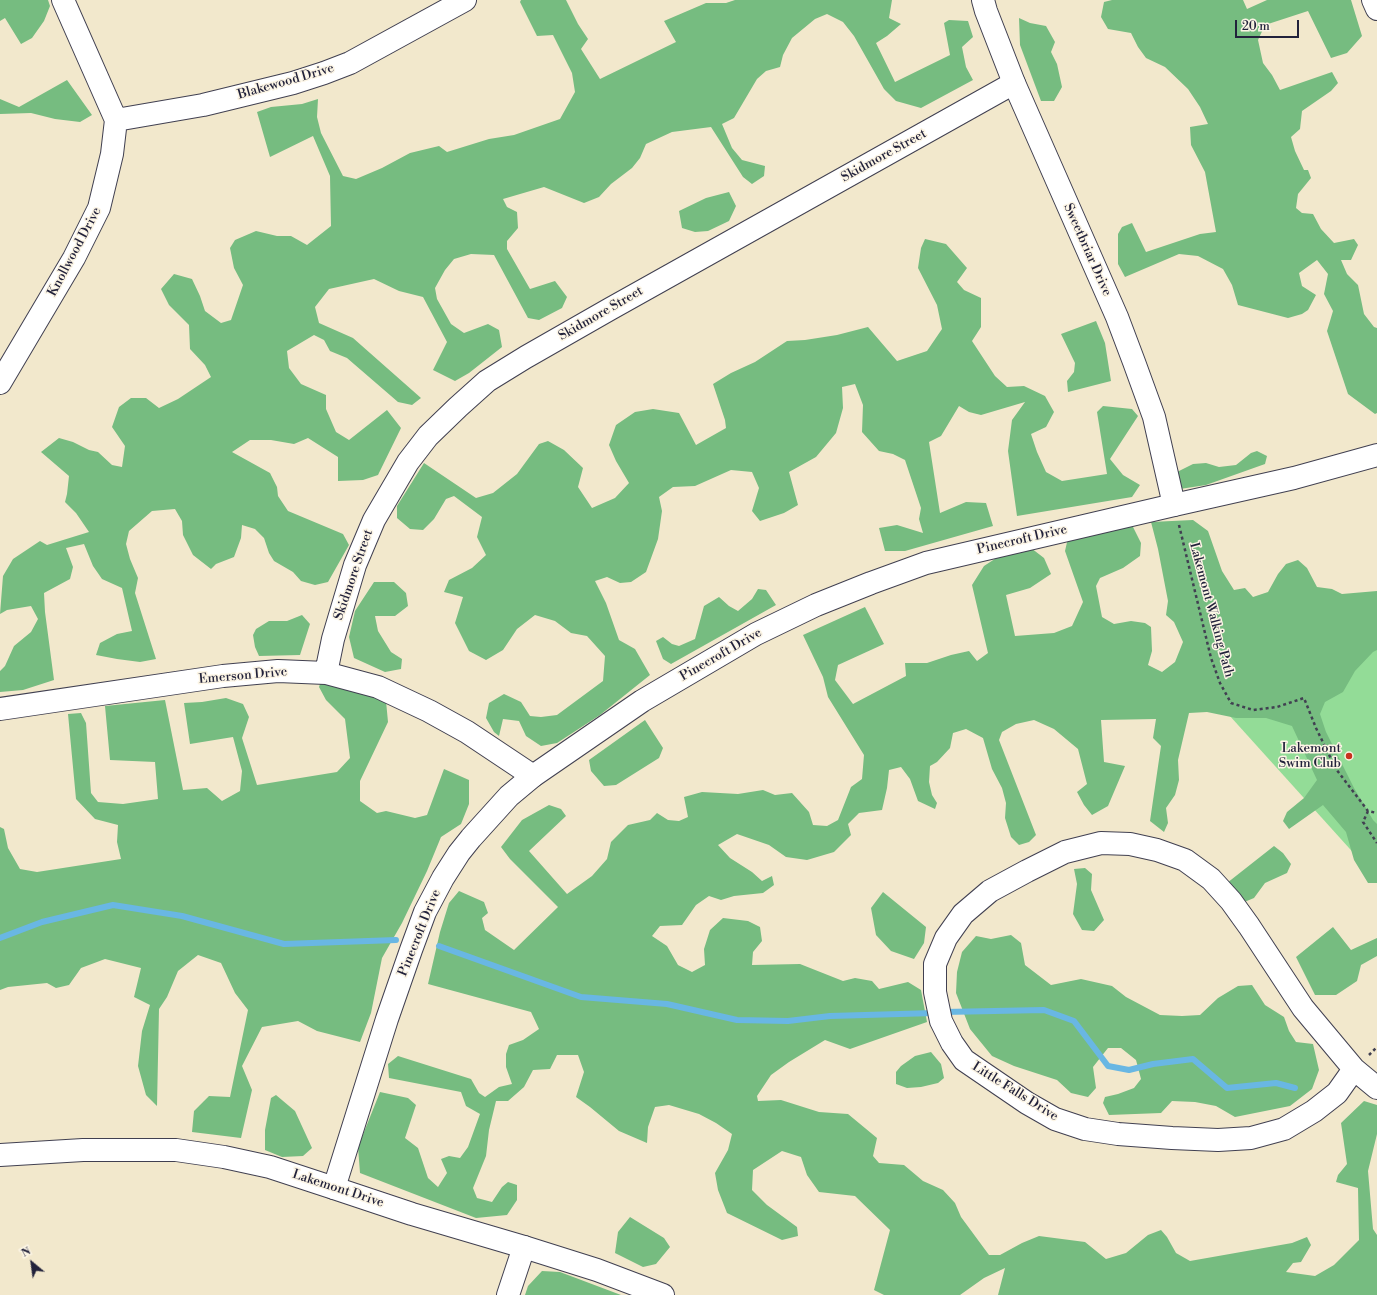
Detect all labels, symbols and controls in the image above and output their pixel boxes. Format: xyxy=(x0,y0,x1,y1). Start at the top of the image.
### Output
scale bar xyxy=(1237,12,1301,38)
text: 20 m xyxy=(1242,19,1270,34)
street label: Blakewood Drive xyxy=(236,61,336,103)
street label: Skidmore Street xyxy=(839,126,929,186)
street label: Sweetbriar Drive xyxy=(1060,201,1114,299)
street label: Knollwood Drive xyxy=(45,205,105,299)
street label: Skidmore Street xyxy=(556,284,646,344)
street label: Pinecroft Drive xyxy=(975,522,1069,558)
street label: Skidmore Street xyxy=(331,528,377,622)
street label: Lakemont Walking Path xyxy=(1185,541,1237,679)
street label: Pinecroft Drive xyxy=(677,625,765,685)
street label: Emerson Drive xyxy=(198,664,288,688)
place label: Lakemont Swim Club xyxy=(1279,741,1341,772)
marker: Lakemont Swim Club xyxy=(1344,751,1354,761)
street label: Pinecroft Drive xyxy=(396,887,444,979)
street label: Little Falls Drive xyxy=(969,1059,1061,1125)
street label: Lakemont Drive xyxy=(290,1167,386,1211)
north arrow xyxy=(12,1243,52,1283)
text: N xyxy=(19,1244,33,1261)

